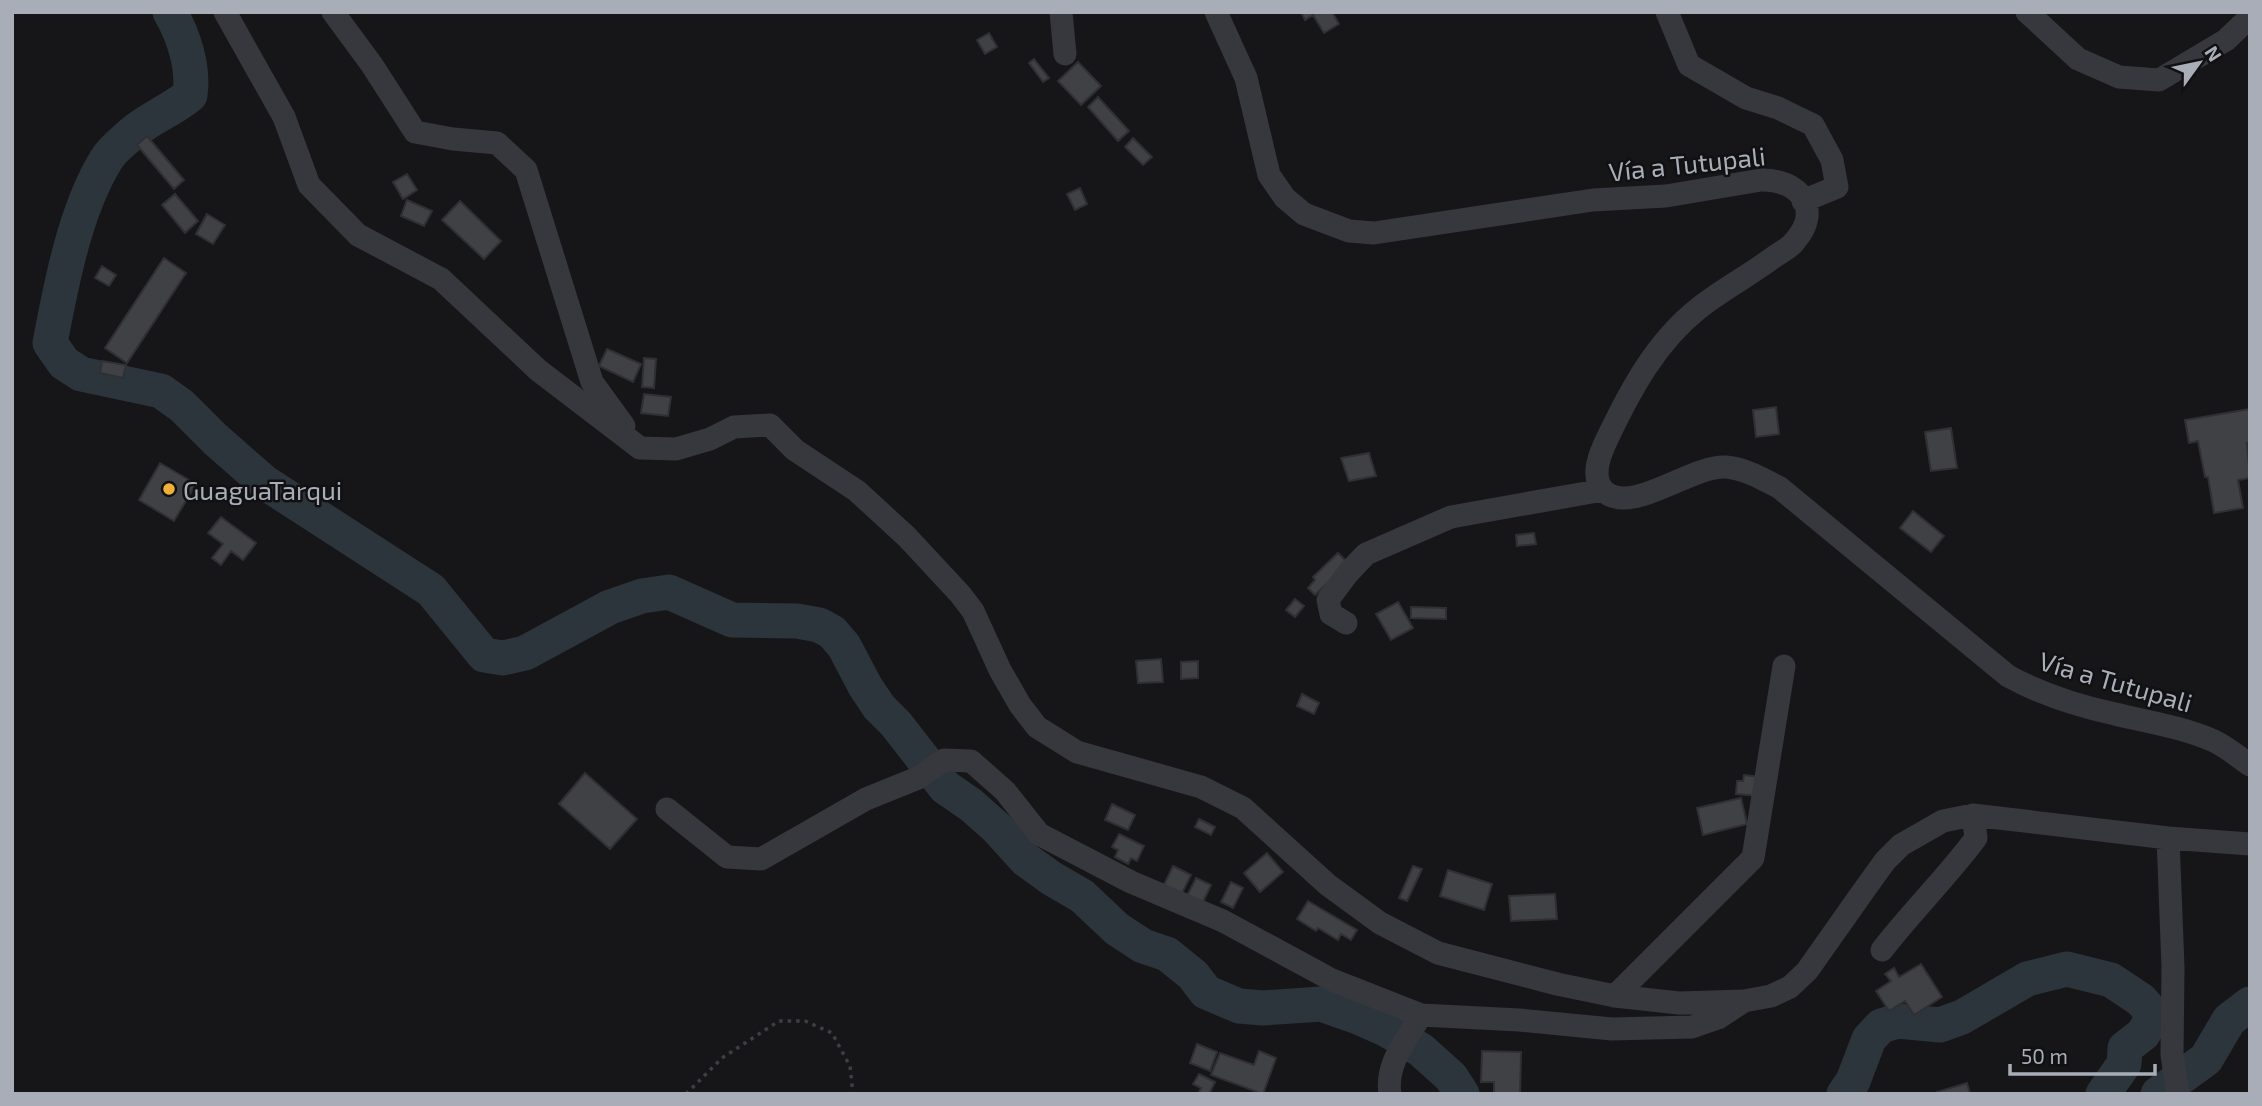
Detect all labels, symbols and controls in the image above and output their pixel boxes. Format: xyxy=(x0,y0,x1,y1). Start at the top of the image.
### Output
north arrow xyxy=(2164,28,2234,98)
text: N xyxy=(2200,41,2227,65)
street label: Vía a Tutupali xyxy=(1607,139,1767,187)
place label: GuaguaTarqui xyxy=(183,474,342,505)
marker: GuaguaTarqui xyxy=(161,481,177,497)
street label: Vía a Tutupali xyxy=(2036,644,2196,718)
scale bar xyxy=(2010,1032,2155,1076)
text: 50 m xyxy=(2021,1043,2068,1068)

